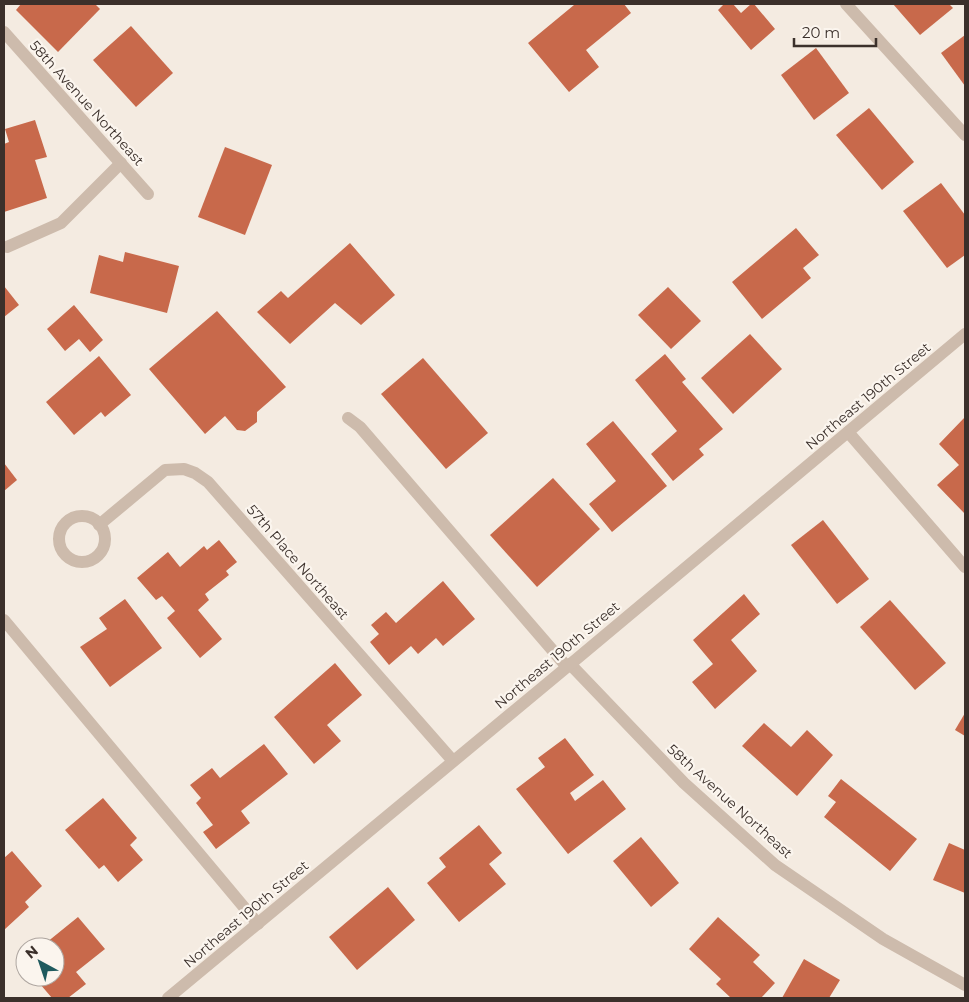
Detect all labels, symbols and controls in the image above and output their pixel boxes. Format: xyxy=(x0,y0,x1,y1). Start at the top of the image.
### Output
scale bar xyxy=(794,15,876,47)
text: 20 m xyxy=(802,23,840,42)
street label: 58th Avenue Northeast xyxy=(26,37,148,170)
street label: Northeast 190th Street xyxy=(802,338,935,454)
street label: 57th Place Northeast xyxy=(243,501,353,623)
street label: Northeast 190th Street xyxy=(491,597,624,713)
street label: 58th Avenue Northeast xyxy=(664,740,797,862)
street label: Northeast 190th Street xyxy=(180,856,313,972)
north arrow xyxy=(15,937,65,987)
text: N xyxy=(22,942,42,963)

